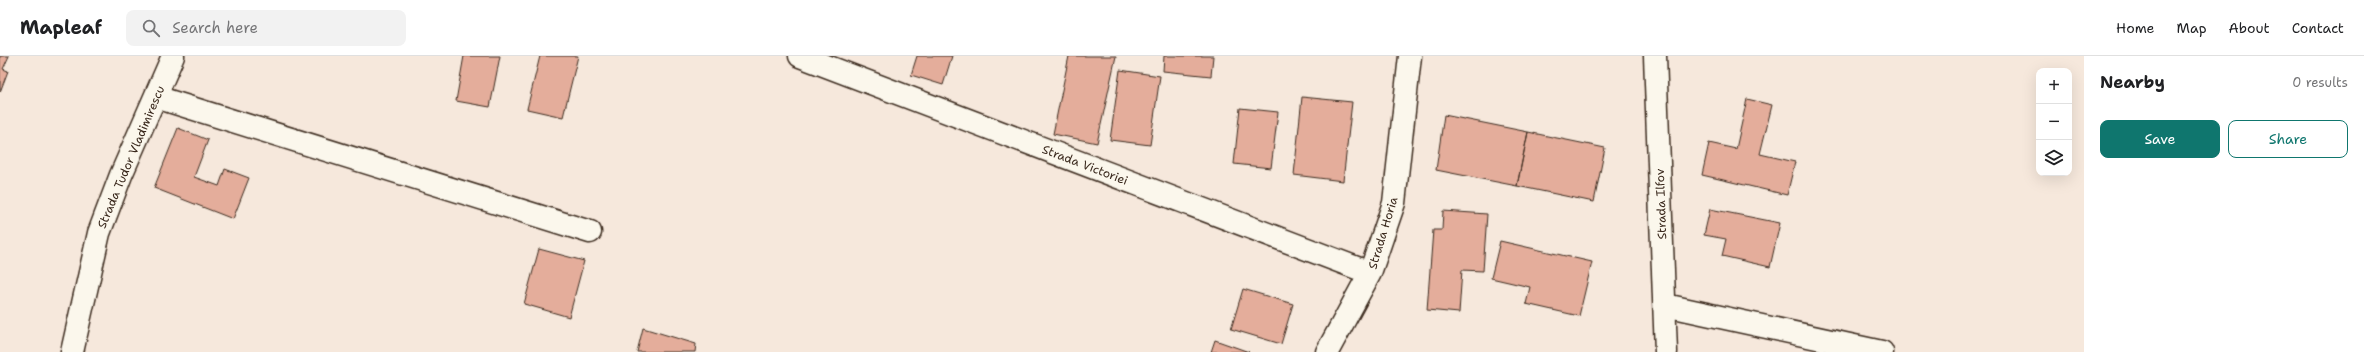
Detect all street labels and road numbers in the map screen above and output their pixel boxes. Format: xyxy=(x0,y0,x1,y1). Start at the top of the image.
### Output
street label: Strada Tudor Vladimirescu xyxy=(94,83,168,231)
street label: Strada Victoriei xyxy=(1040,141,1130,189)
street label: Strada Ilfov xyxy=(1652,168,1670,240)
street label: Strada Horia xyxy=(1364,194,1402,271)

